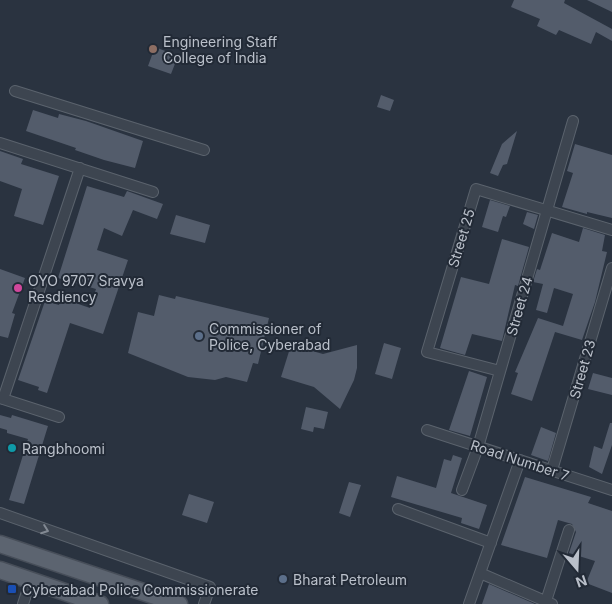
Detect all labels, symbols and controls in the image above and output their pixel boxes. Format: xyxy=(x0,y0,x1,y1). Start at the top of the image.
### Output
place label: Engineering Staff College of India xyxy=(163,33,277,66)
marker: Engineering Staff College of India xyxy=(147,43,159,55)
street label: Street 25 xyxy=(444,207,478,269)
place label: OYO 9707 Sravya Resdiency xyxy=(28,272,144,305)
street label: Street 24 xyxy=(502,274,536,338)
marker: OYO 9707 Sravya Resdiency xyxy=(12,282,24,294)
place label: Commissioner of Police, Cyberabad xyxy=(209,320,330,353)
marker: Commissioner of Police, Cyberabad xyxy=(193,330,205,342)
street label: Street 23 xyxy=(565,338,599,400)
street label: Road Number 7 xyxy=(469,436,572,484)
place label: Rangbhoomi xyxy=(22,440,105,457)
marker: Rangbhoomi xyxy=(6,442,18,454)
one-way arrow xyxy=(41,524,49,534)
north arrow xyxy=(552,544,602,594)
place label: Bharat Petroleum xyxy=(293,571,407,588)
text: N xyxy=(574,572,589,592)
marker: Bharat Petroleum xyxy=(277,573,289,585)
place label: Cyberabad Police Commissionerate xyxy=(22,581,259,598)
marker: Cyberabad Police Commissionerate xyxy=(6,583,18,595)

